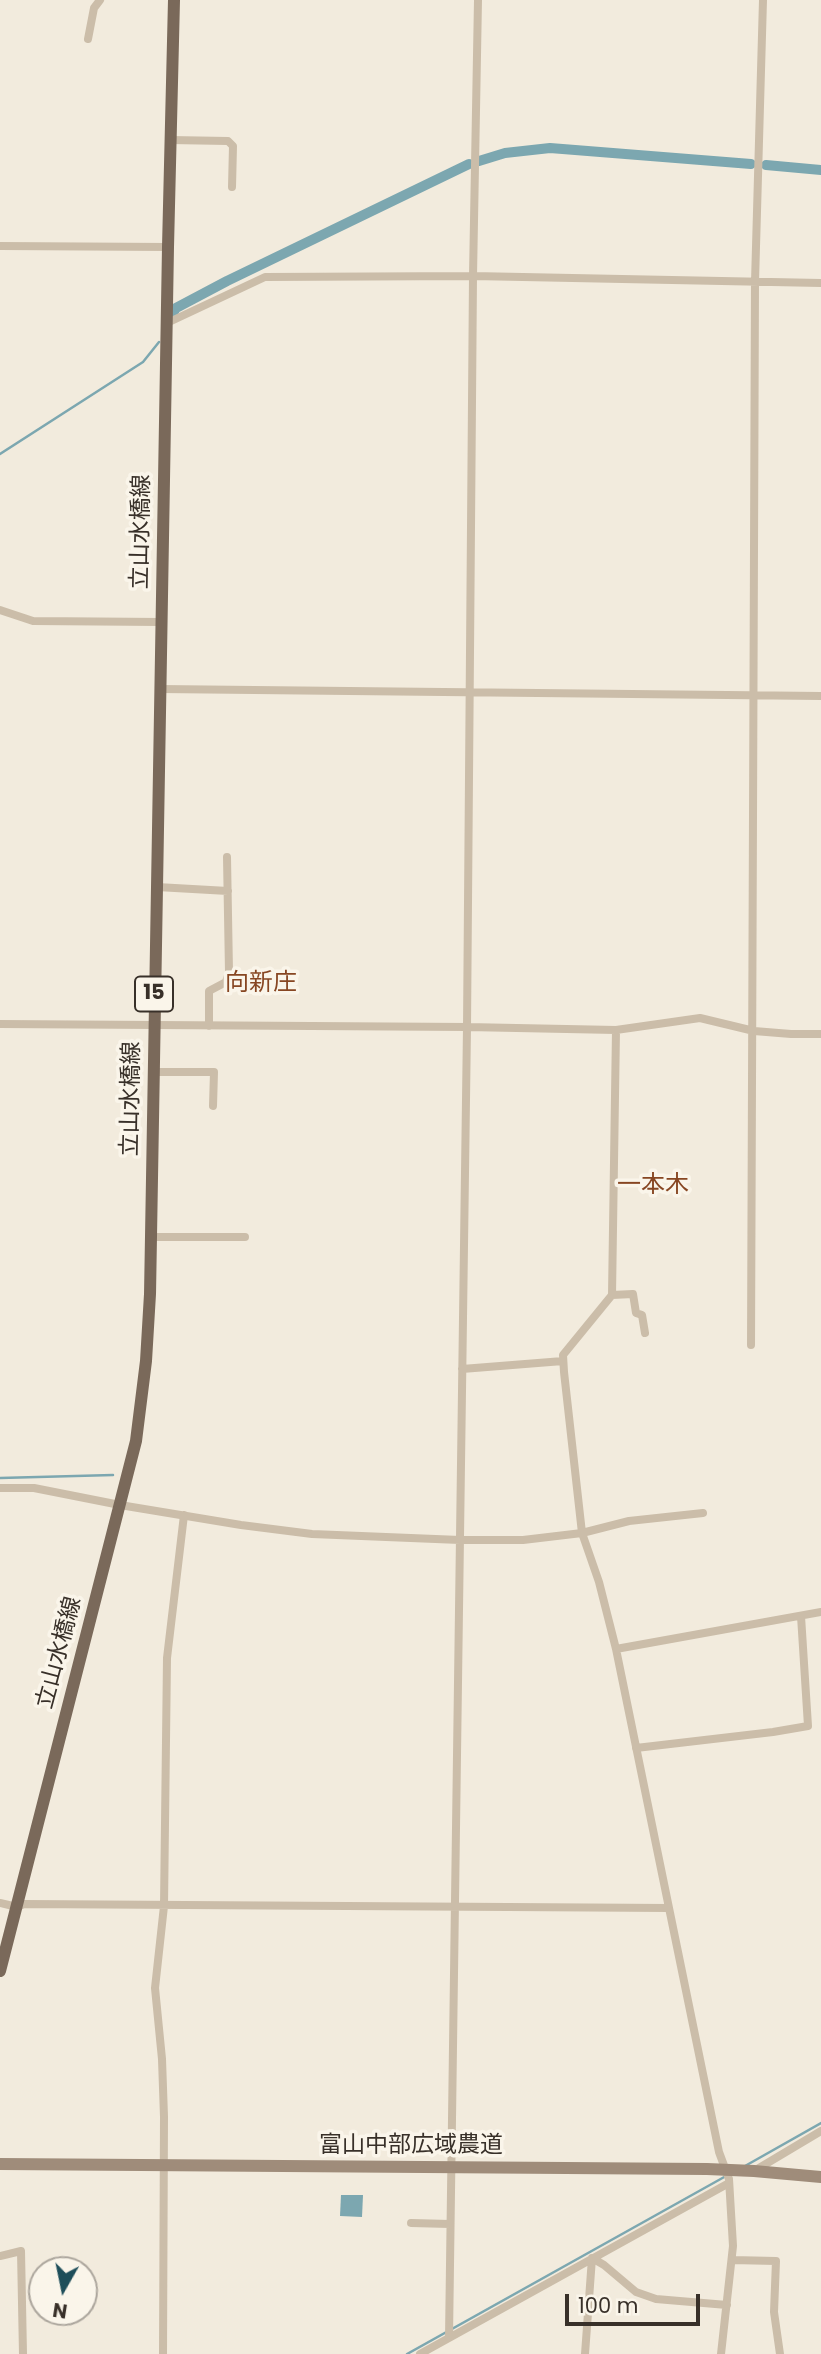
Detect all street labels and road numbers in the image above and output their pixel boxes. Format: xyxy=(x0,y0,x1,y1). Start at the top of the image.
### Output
street label: 立山水橋線 xyxy=(127,474,157,590)
road number: 15 xyxy=(135,976,173,1012)
street label: 立山水橋線 xyxy=(117,1041,147,1157)
street label: 立山水橋線 xyxy=(32,1594,88,1712)
street label: 富山中部広域農道 xyxy=(319,2132,503,2160)

